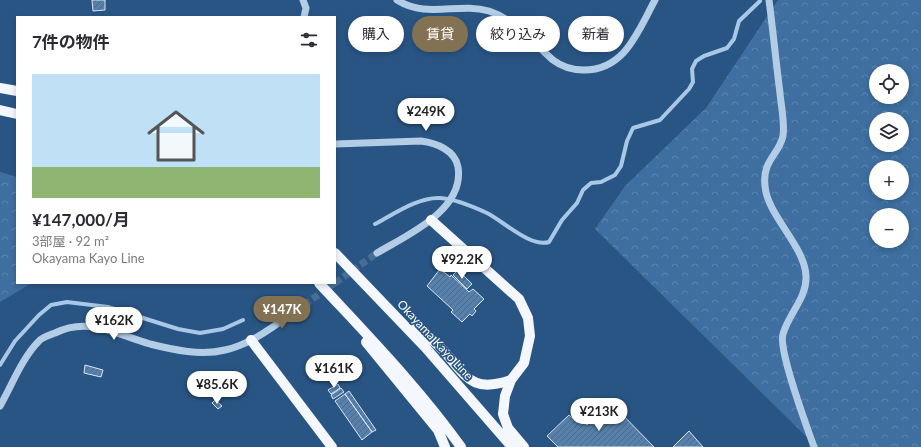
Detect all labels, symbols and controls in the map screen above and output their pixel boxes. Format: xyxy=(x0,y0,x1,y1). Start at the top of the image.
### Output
chip: 購入 xyxy=(348,16,404,52)
chip: 賃貸 xyxy=(412,16,468,52)
chip: 絞り込み xyxy=(476,16,560,52)
chip: 新着 xyxy=(568,16,624,52)
icon: filters xyxy=(298,29,320,51)
text: 7件の物件 xyxy=(32,31,110,52)
map controls xyxy=(869,64,909,248)
button: locate xyxy=(869,64,909,104)
pin: ¥249K xyxy=(398,98,454,132)
icon: home xyxy=(140,100,212,172)
text: ¥249K xyxy=(406,103,446,119)
button: layers xyxy=(869,112,909,152)
button: + xyxy=(869,160,909,200)
button: − xyxy=(869,208,909,248)
text: ¥147,000/月 xyxy=(32,209,130,230)
text: 3部屋 · 92 m² xyxy=(32,233,109,249)
pin: ¥92.2K xyxy=(429,246,495,280)
text: Okayama Kayo Line xyxy=(32,250,145,266)
text: ¥92.2K xyxy=(441,251,483,267)
pin: ¥147K xyxy=(254,296,310,330)
street label: Okayama Kayo Line xyxy=(394,296,476,383)
text: ¥147K xyxy=(262,301,302,317)
pin: ¥162K xyxy=(86,307,142,341)
text: ¥162K xyxy=(94,312,134,328)
pin: ¥161K xyxy=(306,355,362,389)
text: ¥161K xyxy=(314,360,354,376)
pin: ¥85.6K xyxy=(184,371,250,405)
text: ¥85.6K xyxy=(196,376,238,392)
pin: ¥213K xyxy=(571,398,627,432)
text: ¥213K xyxy=(579,403,619,419)

